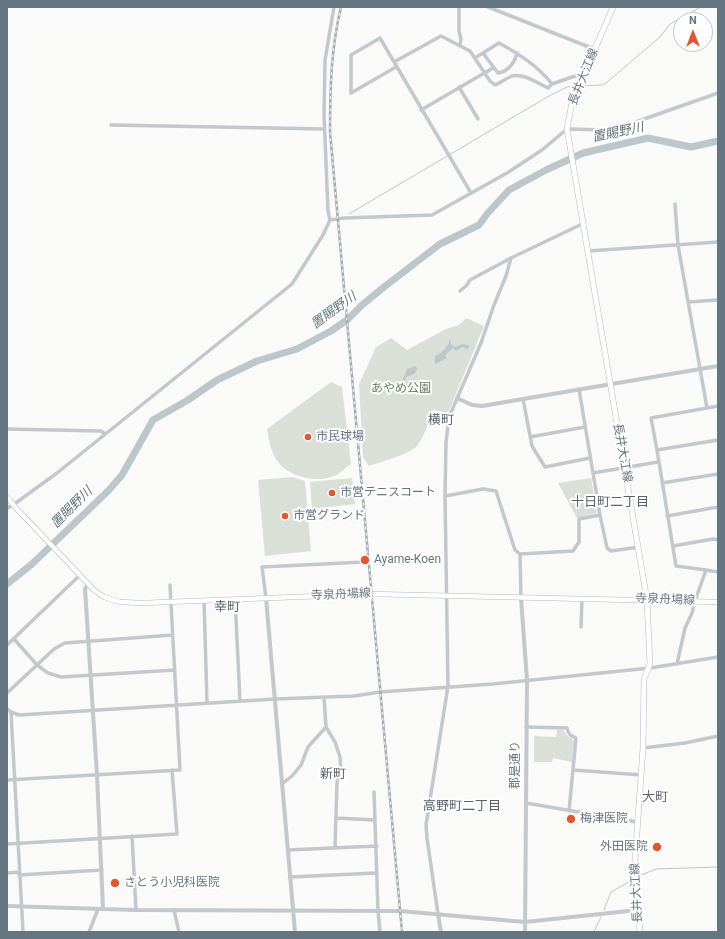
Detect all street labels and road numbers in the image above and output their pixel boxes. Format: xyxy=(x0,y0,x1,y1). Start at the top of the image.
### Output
street label: 長井大江線 xyxy=(566,46,602,108)
street label: 長井大江線 xyxy=(610,422,634,484)
street label: 寺泉舟場線 xyxy=(311,587,371,603)
street label: 寺泉舟場線 xyxy=(635,592,695,608)
street label: 郡是通り xyxy=(509,741,523,789)
street label: 長井大江線 xyxy=(628,863,646,923)

